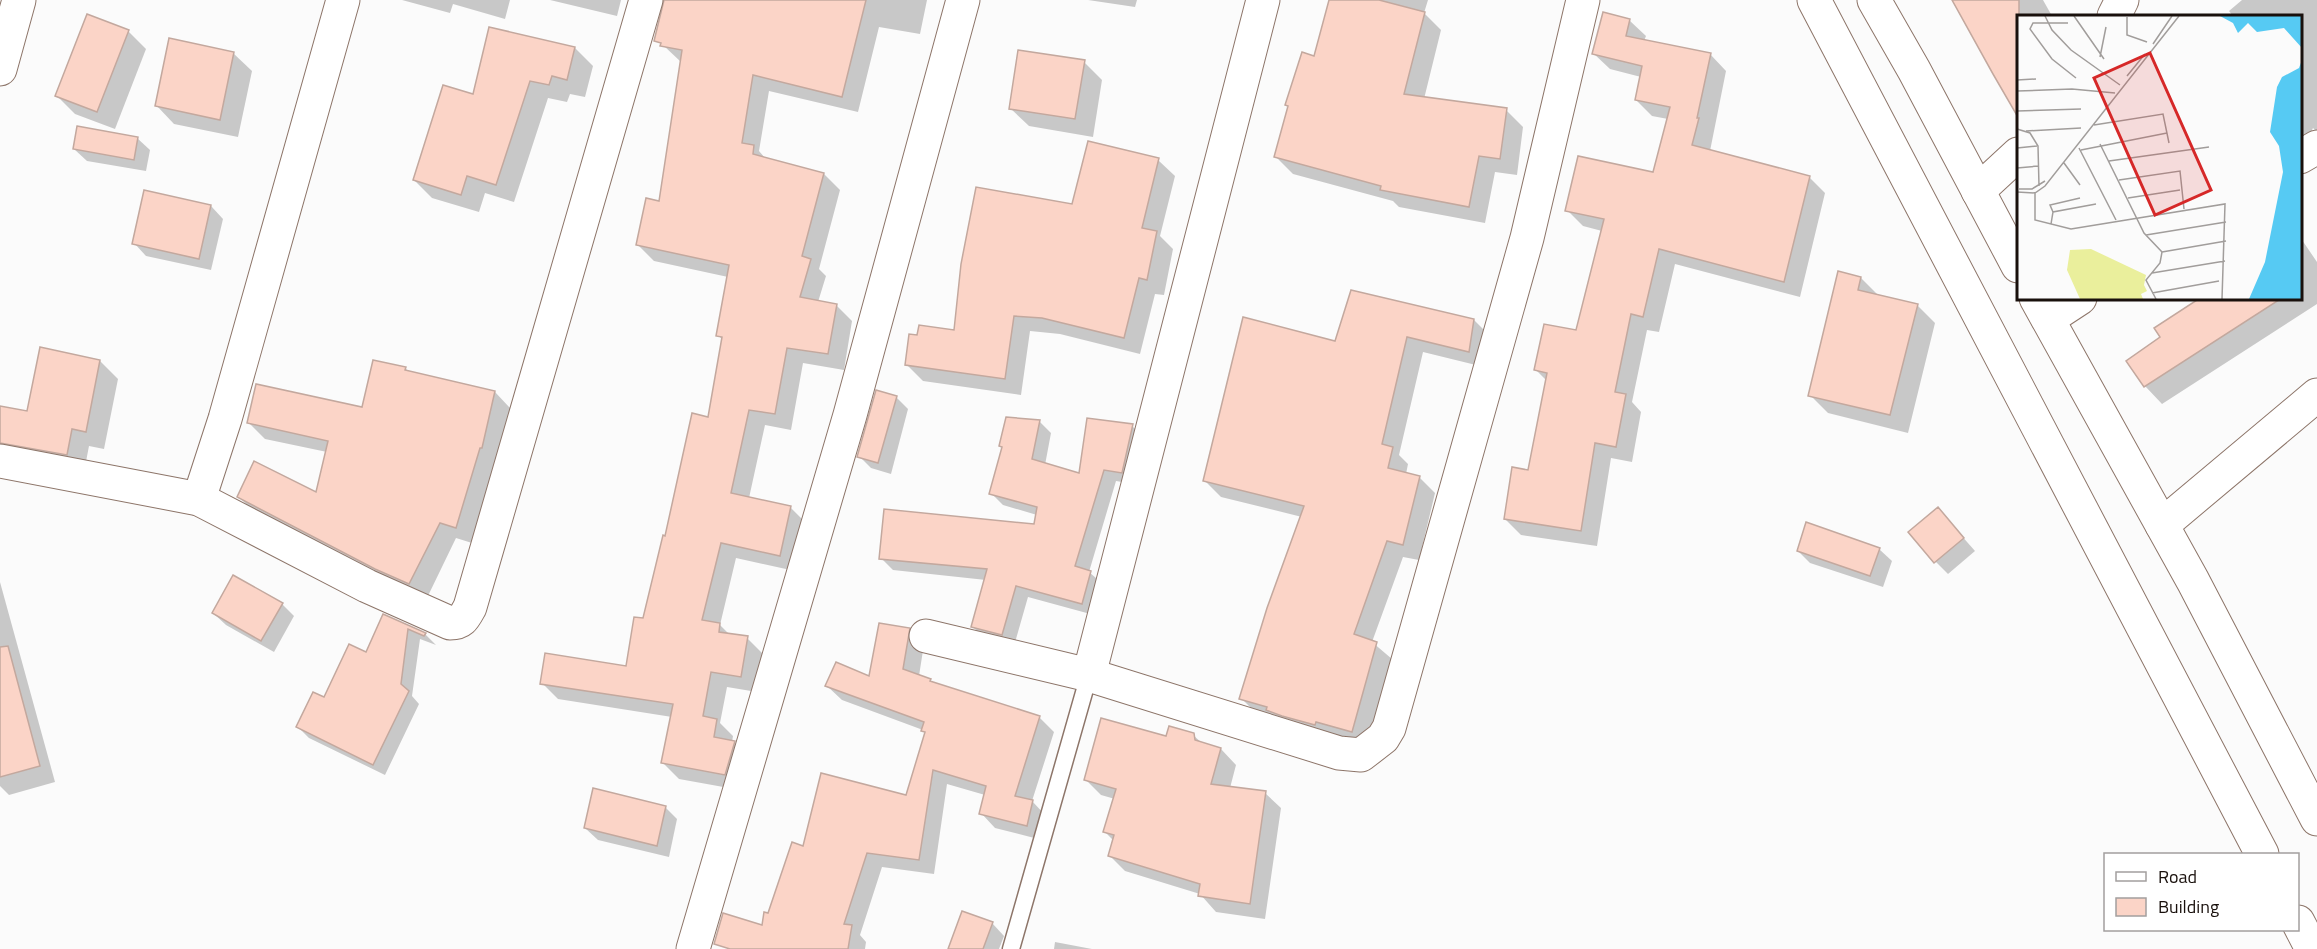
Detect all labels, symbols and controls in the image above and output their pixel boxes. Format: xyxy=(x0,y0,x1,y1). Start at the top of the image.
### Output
inset map xyxy=(2017,15,2302,300)
legend xyxy=(2104,853,2299,931)
text: Road xyxy=(2158,863,2197,890)
text: Building xyxy=(2158,893,2219,920)

